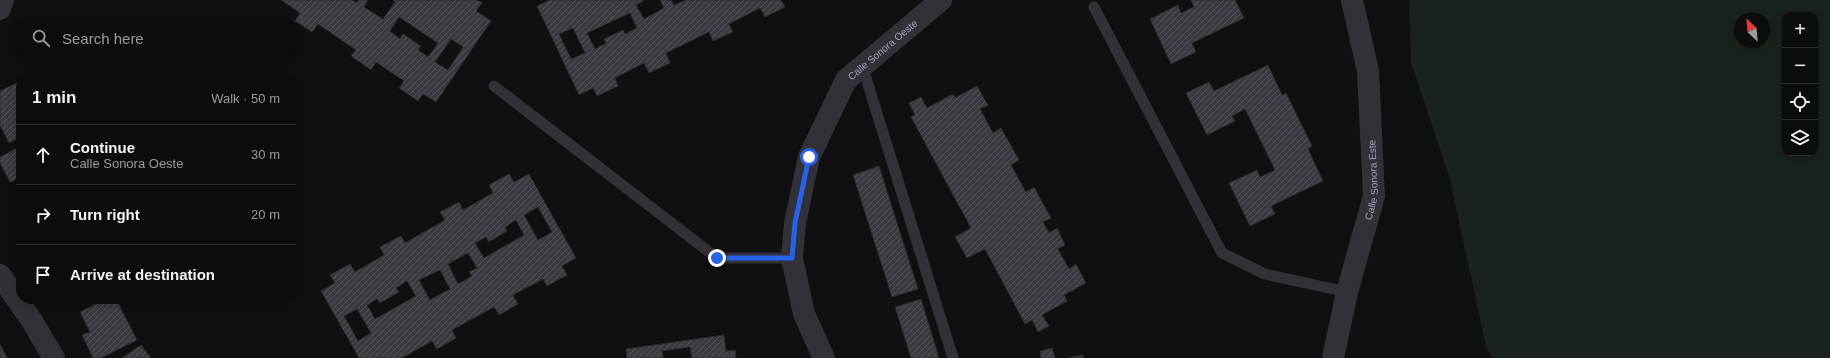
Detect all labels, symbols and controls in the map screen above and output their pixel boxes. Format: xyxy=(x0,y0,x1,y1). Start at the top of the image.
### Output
north arrow xyxy=(1734,12,1770,48)
map controls xyxy=(1782,12,1818,156)
button: + xyxy=(1782,12,1818,48)
search box xyxy=(16,16,296,60)
street label: Calle Sonora Oeste xyxy=(845,17,920,82)
icon: search xyxy=(30,27,52,49)
text: Search here xyxy=(62,30,144,47)
button: − xyxy=(1782,48,1818,84)
button: locate xyxy=(1782,84,1818,120)
text: 1 min xyxy=(32,88,76,107)
text: Walk · 50 m xyxy=(211,91,280,106)
button: layers xyxy=(1782,120,1818,156)
text: Continue xyxy=(70,139,135,156)
street label: Calle Sonora Este xyxy=(1362,139,1380,221)
icon: ahead xyxy=(32,144,54,166)
text: 30 m xyxy=(251,147,280,162)
route start xyxy=(800,148,818,166)
text: Calle Sonora Oeste xyxy=(70,156,183,171)
icon: right xyxy=(32,204,54,226)
text: Turn right xyxy=(70,206,140,223)
text: 20 m xyxy=(251,207,280,222)
route end xyxy=(708,249,726,267)
icon: arrive xyxy=(32,264,54,286)
text: Arrive at destination xyxy=(70,266,215,283)

